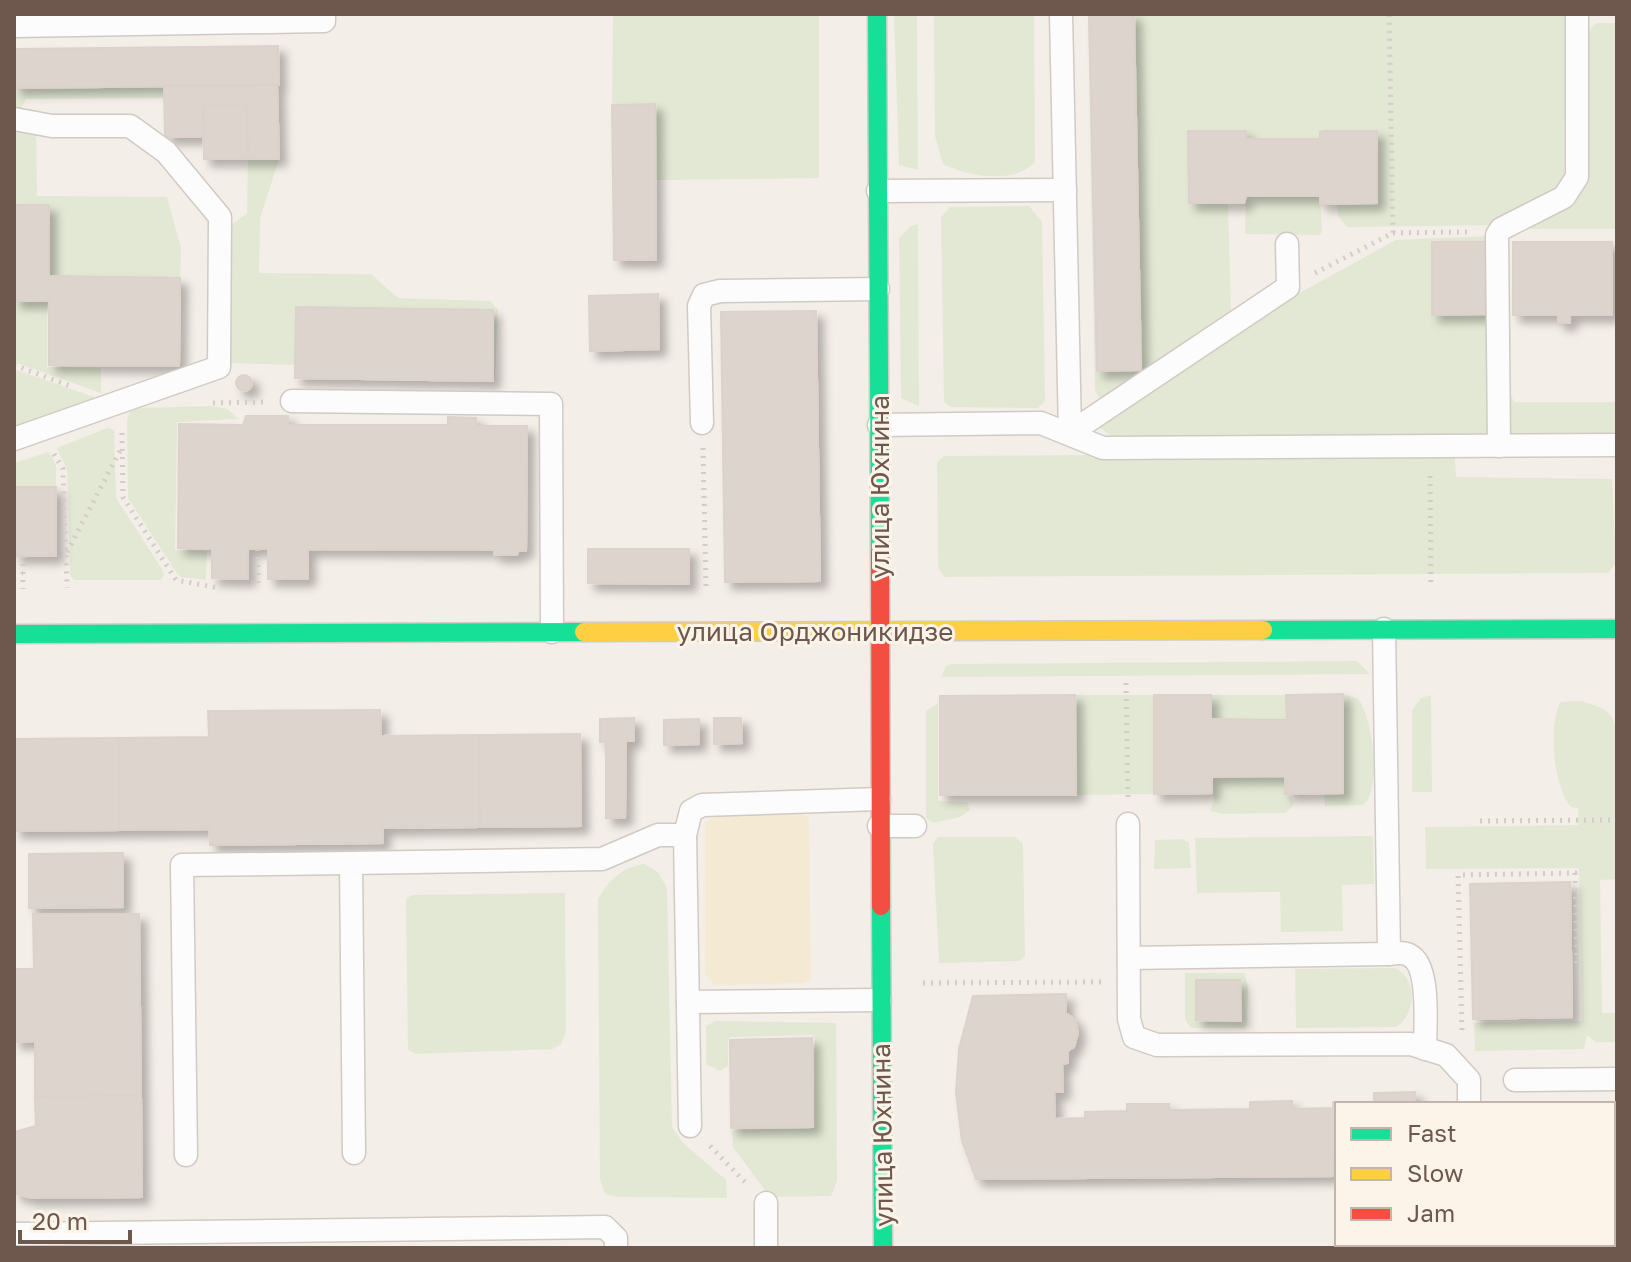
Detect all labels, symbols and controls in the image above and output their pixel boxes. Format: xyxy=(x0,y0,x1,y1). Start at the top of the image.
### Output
street label: улица Юхнина xyxy=(864,395,895,579)
street label: улица Орджоникидзе xyxy=(677,616,953,647)
street label: улица Юхнина xyxy=(865,1043,899,1227)
legend xyxy=(1335,1102,1615,1246)
text: Fast xyxy=(1407,1118,1457,1147)
text: Slow xyxy=(1407,1158,1463,1187)
scale bar xyxy=(20,1194,130,1244)
text: Jam xyxy=(1407,1198,1455,1227)
text: 20 m xyxy=(32,1206,88,1235)

